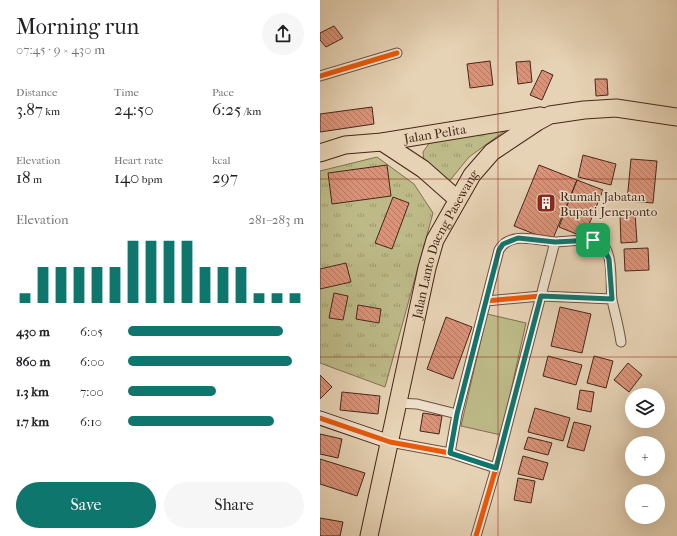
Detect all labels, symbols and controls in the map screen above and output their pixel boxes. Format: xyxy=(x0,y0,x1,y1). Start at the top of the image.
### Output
button: share xyxy=(262,13,304,55)
text: Morning run xyxy=(16,14,139,40)
text: 07:45 · 9 × 430 m xyxy=(16,42,105,57)
text: Distance xyxy=(16,86,57,99)
text: Time xyxy=(114,86,139,99)
text: Pace xyxy=(212,86,234,99)
text: 3.87 xyxy=(16,99,43,119)
text: 24:50 xyxy=(114,99,154,119)
text: 6:25 xyxy=(212,99,241,119)
text: km xyxy=(43,105,60,118)
text: /km xyxy=(241,105,261,118)
street label: Jalan Pelita xyxy=(402,121,468,146)
text: Elevation xyxy=(16,154,60,167)
text: Heart rate xyxy=(114,154,163,167)
text: kcal xyxy=(212,154,231,167)
street label: Jalan Lanto Daeng Pasewang xyxy=(409,165,482,321)
text: 18 xyxy=(16,167,31,187)
text: 140 xyxy=(114,167,139,187)
text: 297 xyxy=(212,167,238,187)
text: m xyxy=(31,173,42,186)
text: bpm xyxy=(139,173,163,186)
place label: Rumah Jabatan Bupati Jeneponto xyxy=(560,189,658,219)
building icon: Rumah Jabatan Bupati Jeneponto xyxy=(535,192,557,214)
text: Elevation xyxy=(16,212,69,227)
text: 281–283 m xyxy=(248,212,304,227)
pin xyxy=(576,223,610,257)
icon: arrive xyxy=(582,229,604,251)
text: 430 m xyxy=(16,324,50,339)
text: 6:05 xyxy=(80,324,103,339)
text: 860 m xyxy=(16,354,50,369)
text: 6:00 xyxy=(80,354,105,369)
text: 1.3 km xyxy=(16,384,49,399)
text: 7:00 xyxy=(80,384,104,399)
map controls xyxy=(625,388,665,524)
button: layers xyxy=(625,388,665,428)
text: 1.7 km xyxy=(16,414,49,429)
text: 6:10 xyxy=(80,414,102,429)
button: + xyxy=(625,436,665,476)
button: Save xyxy=(16,482,156,528)
button: Share xyxy=(164,482,304,528)
button: − xyxy=(625,484,665,524)

